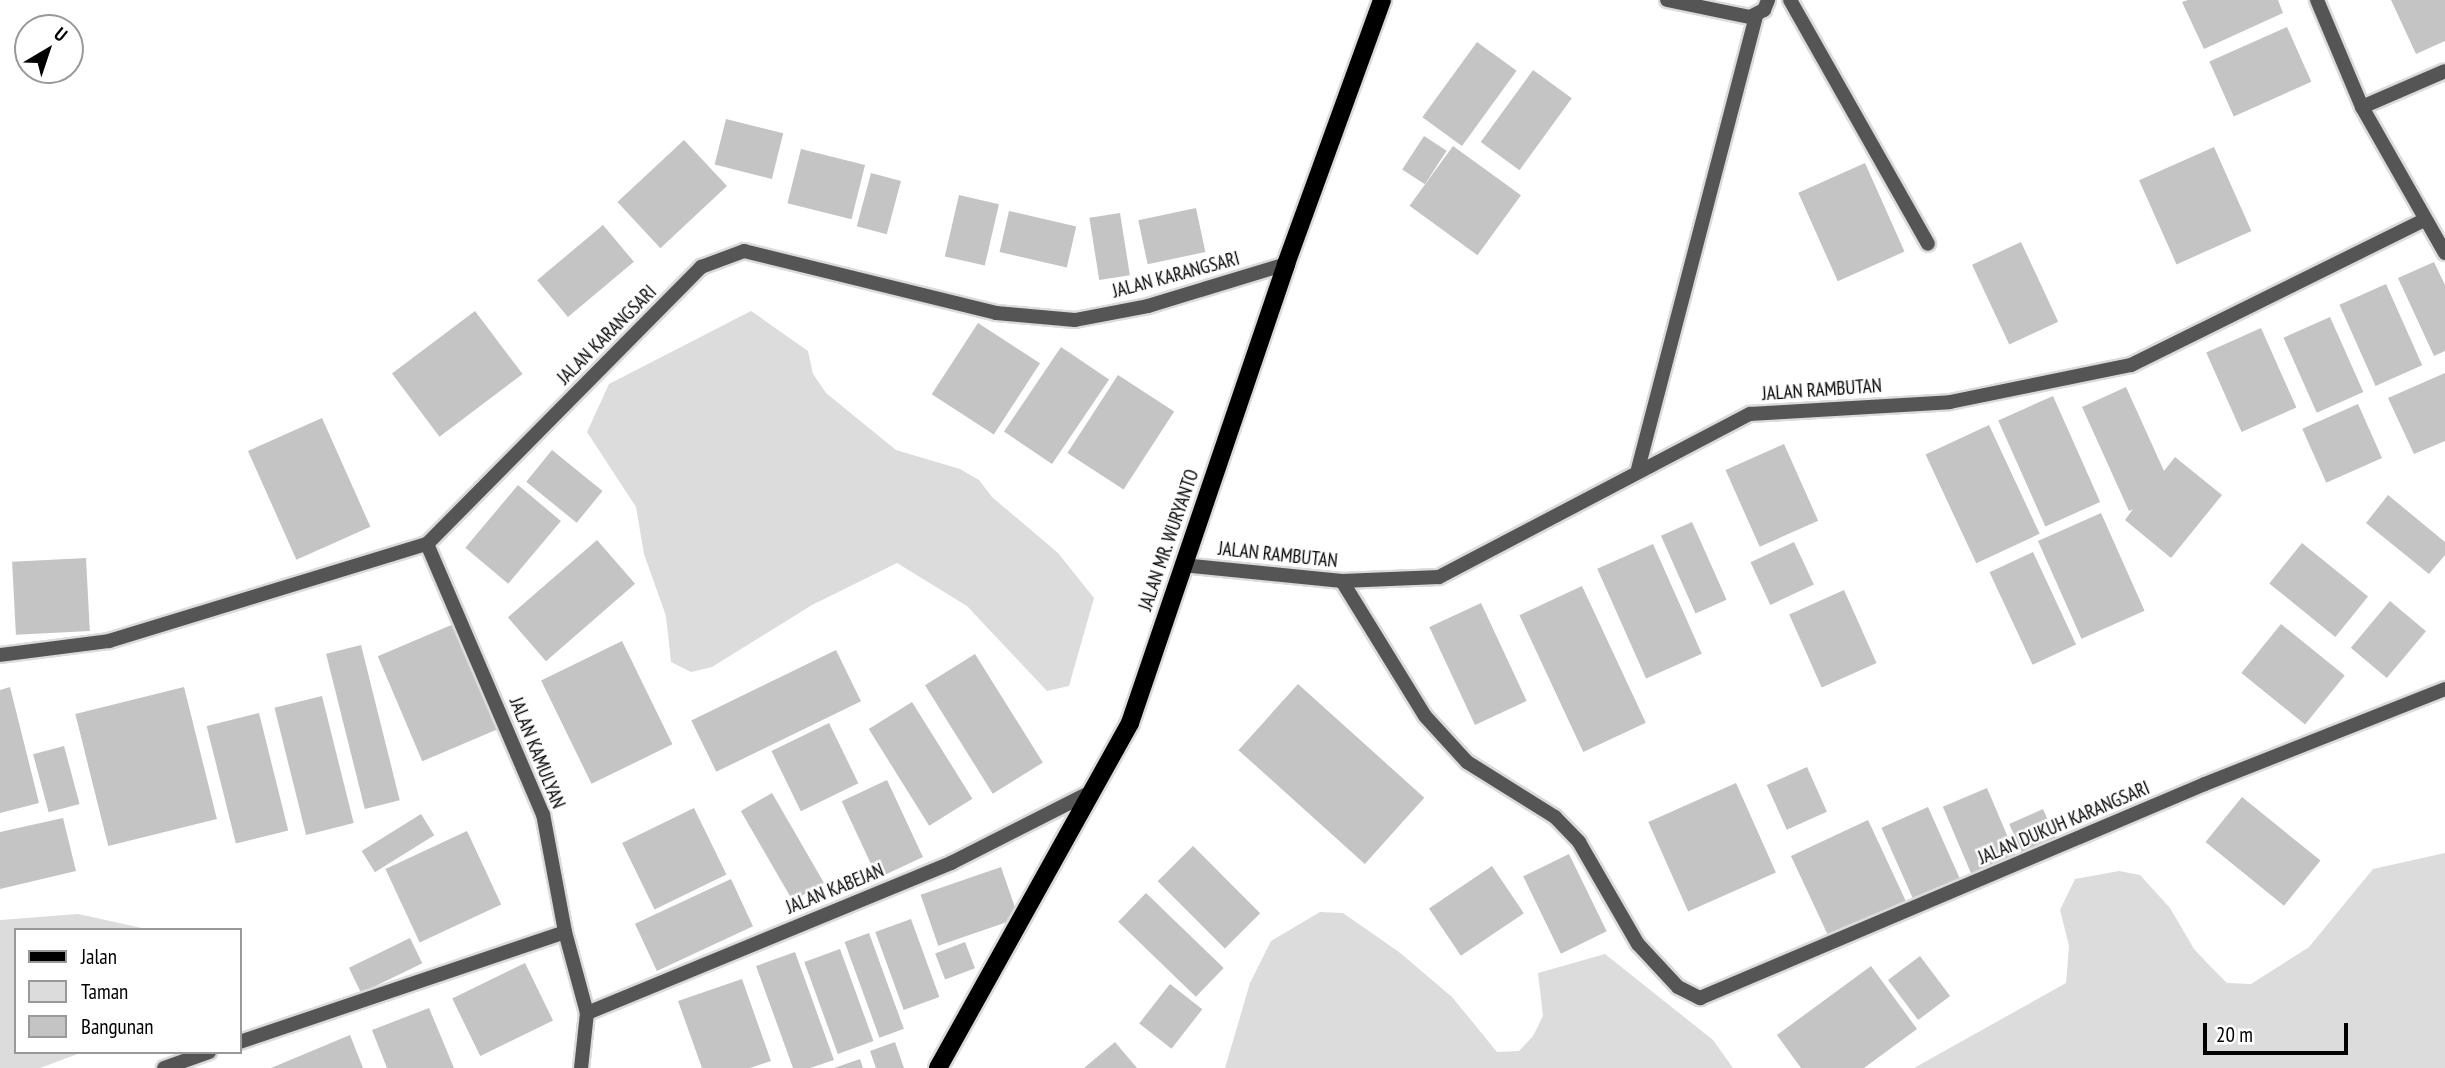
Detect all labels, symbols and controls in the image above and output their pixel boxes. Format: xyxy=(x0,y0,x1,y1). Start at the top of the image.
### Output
north arrow xyxy=(14,14,84,84)
text: U xyxy=(50,22,72,47)
street label: JALAN KARANGSARI xyxy=(1110,247,1242,303)
street label: JALAN KARANGSARI xyxy=(553,281,661,389)
street label: JALAN RAMBUTAN xyxy=(1761,374,1883,406)
street label: JALAN MR. WURYANTO xyxy=(1134,466,1204,614)
street label: JALAN RAMBUTAN xyxy=(1217,537,1339,573)
street label: JALAN KAMULYAN xyxy=(504,694,570,812)
street label: JALAN DUKUH KARANGSARI xyxy=(1975,777,2153,869)
street label: JALAN KABEJAN xyxy=(783,859,887,919)
legend xyxy=(14,928,242,1054)
text: Jalan xyxy=(81,943,117,970)
text: Taman xyxy=(81,978,128,1005)
scale bar xyxy=(2207,1009,2352,1052)
text: Bangunan xyxy=(81,1013,154,1040)
text: 20 m xyxy=(2216,1021,2253,1048)

